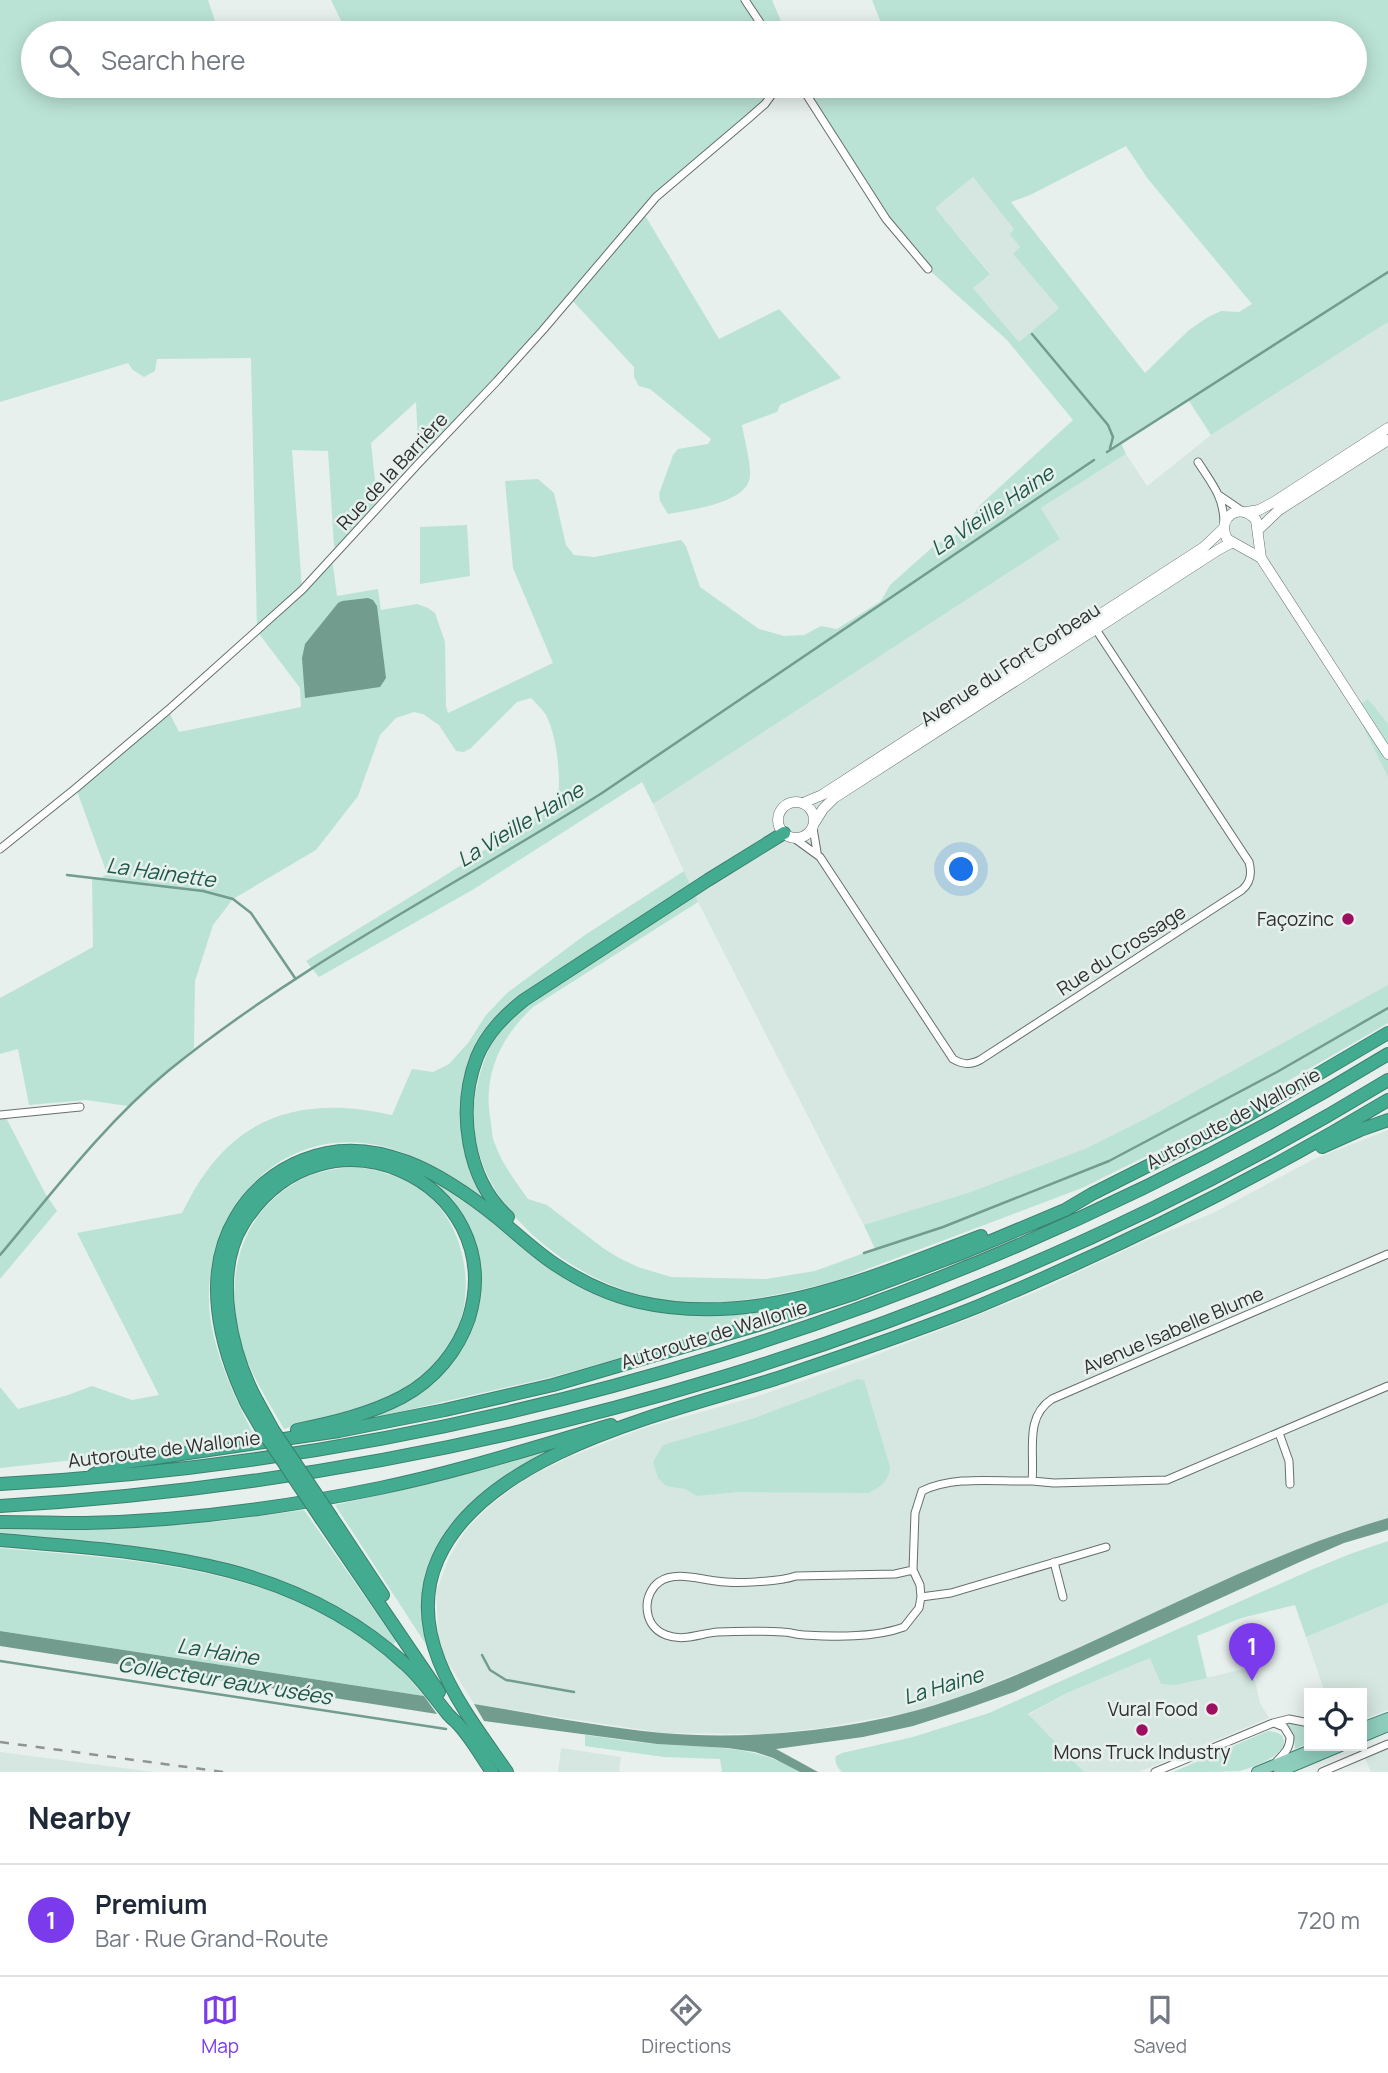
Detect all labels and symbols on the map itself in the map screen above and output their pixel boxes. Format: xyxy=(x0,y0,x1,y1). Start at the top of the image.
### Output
street label: Rue de la Barrière xyxy=(331,406,453,536)
water label: La Vieille Haine xyxy=(925,457,1060,562)
street label: Avenue du Fort Corbeau xyxy=(915,596,1105,732)
water label: La Vieille Haine xyxy=(452,774,590,873)
water label: La Hainette xyxy=(105,850,219,894)
your location xyxy=(944,852,978,886)
street label: Rue du Crossage xyxy=(1052,899,1190,1001)
place label: Façozinc xyxy=(1257,906,1334,932)
marker: Façozinc xyxy=(1340,911,1356,927)
street label: Autoroute de Wallonie xyxy=(1141,1061,1325,1175)
street label: Avenue Isabelle Blume xyxy=(1078,1280,1268,1380)
street label: Autoroute de Wallonie xyxy=(618,1293,810,1375)
street label: Autoroute de Wallonie xyxy=(66,1424,262,1474)
pin: 1 xyxy=(1229,1623,1275,1681)
water label: La Haine xyxy=(175,1631,262,1672)
water label: Collecteur eaux usées xyxy=(116,1649,336,1711)
water label: La Haine xyxy=(900,1659,988,1710)
place label: Vural Food xyxy=(1108,1696,1198,1722)
marker: Vural Food xyxy=(1204,1701,1220,1717)
marker: Mons Truck Industry xyxy=(1134,1722,1150,1738)
place label: Mons Truck Industry xyxy=(1053,1739,1231,1765)

